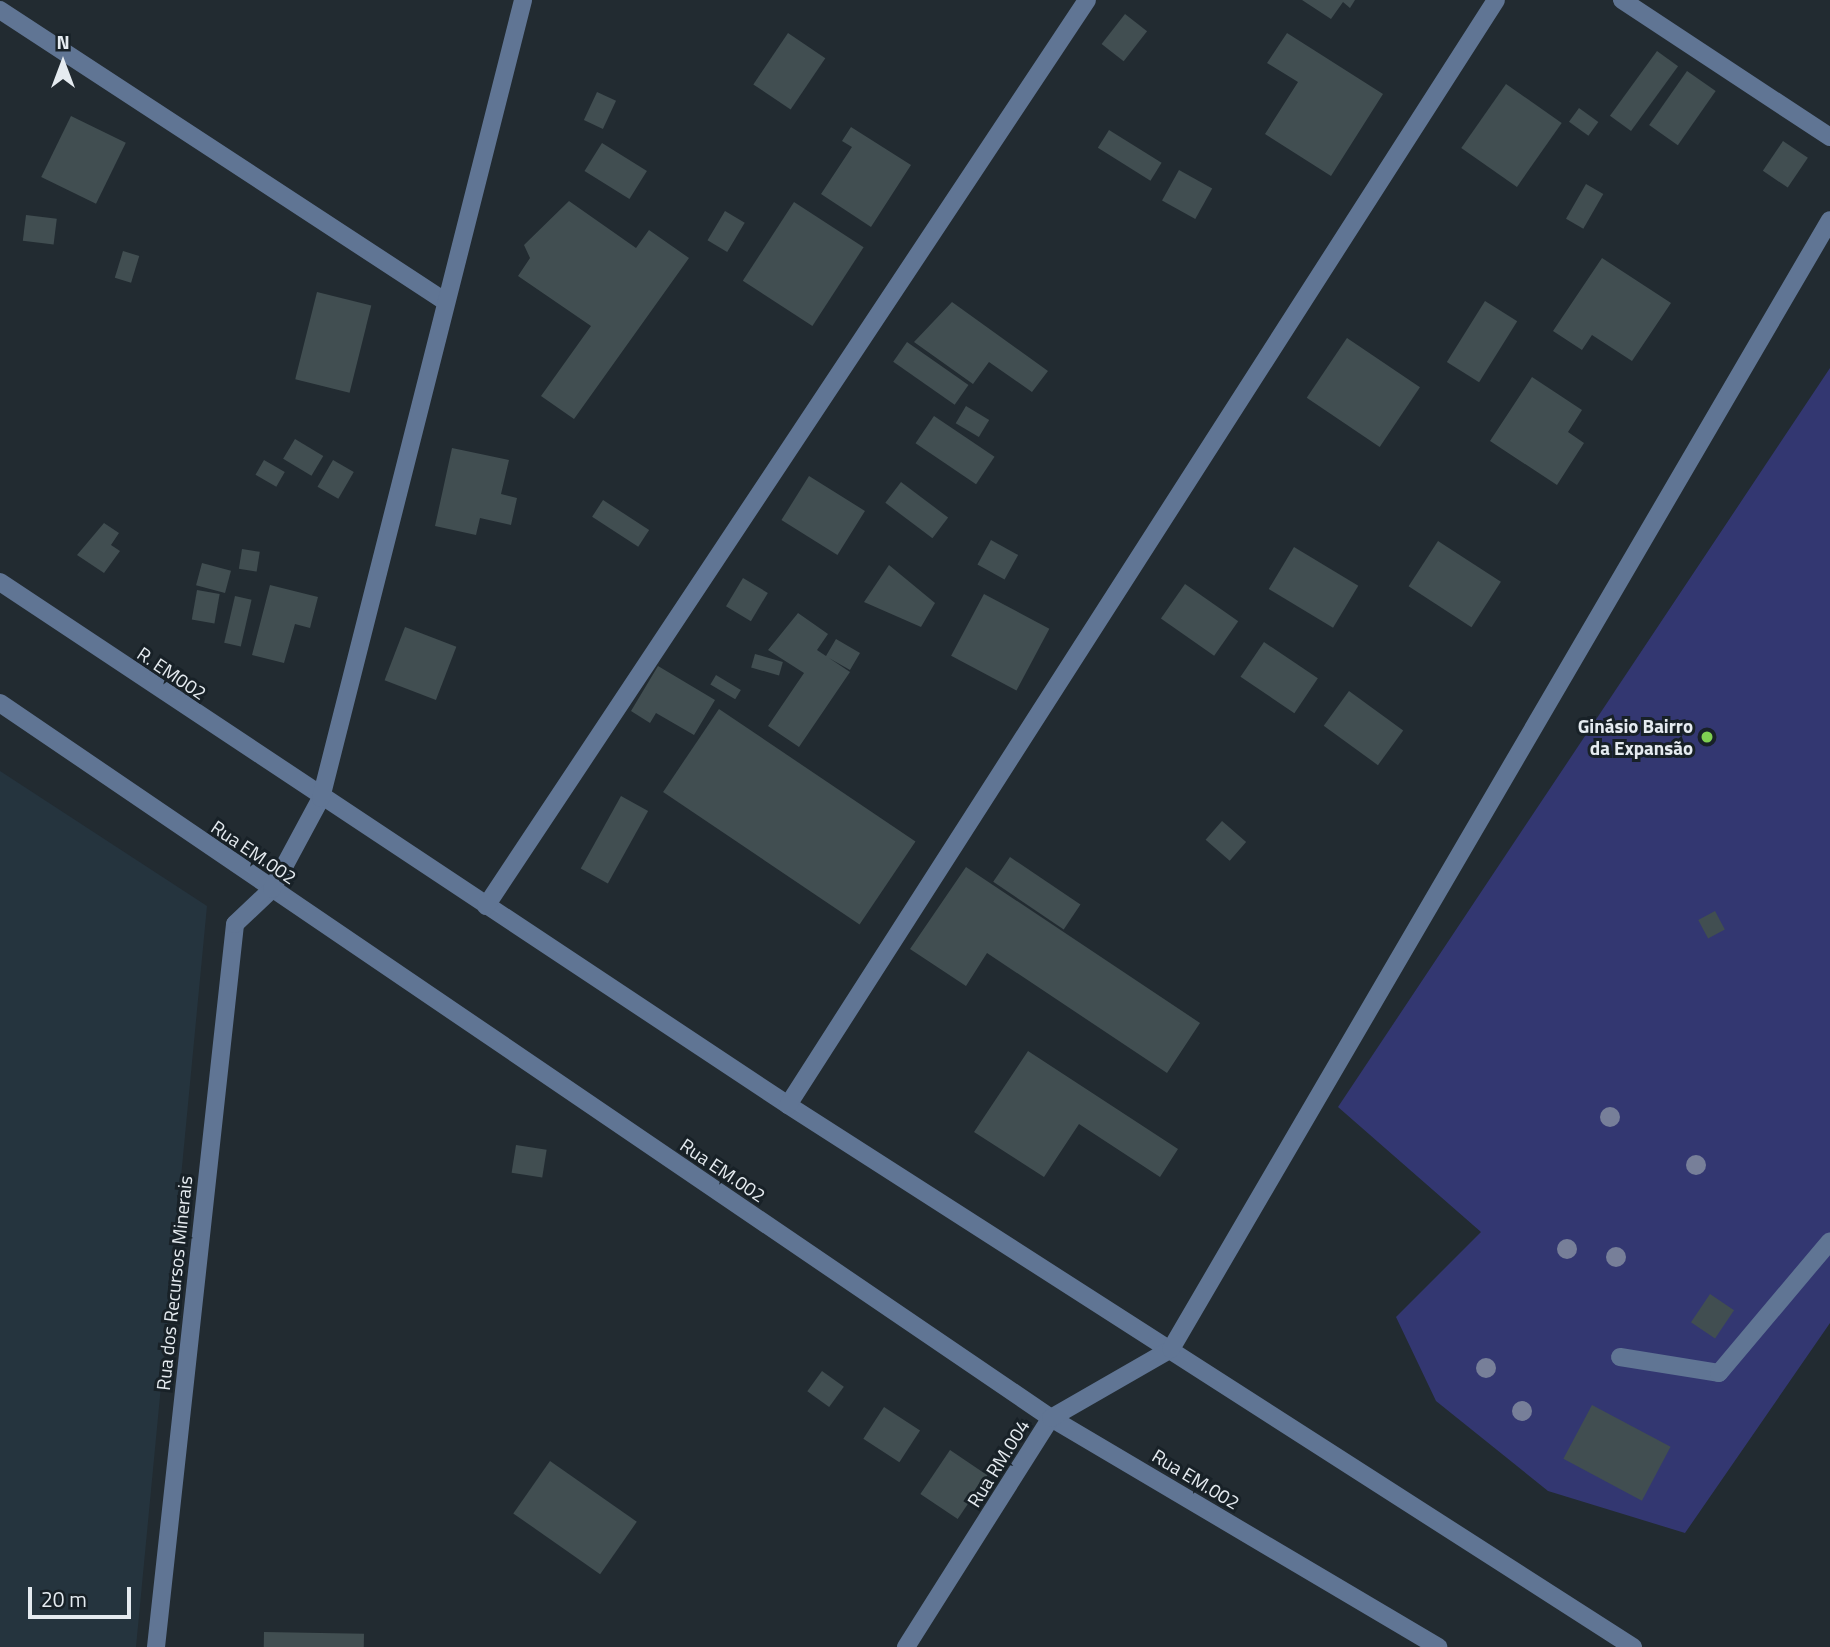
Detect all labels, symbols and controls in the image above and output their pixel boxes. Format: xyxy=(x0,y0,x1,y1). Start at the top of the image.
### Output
text: N xyxy=(56,27,70,56)
north arrow xyxy=(28,28,98,98)
street label: R. EM002 xyxy=(133,642,211,704)
place label: Ginásio Bairro da Expansão xyxy=(1578,715,1693,759)
marker: Ginásio Bairro da Expansão xyxy=(1699,729,1715,745)
street label: Rua EM.002 xyxy=(207,815,301,889)
street label: Rua EM.002 xyxy=(676,1133,770,1207)
street label: Rua dos Recursos Minerais xyxy=(151,1175,197,1391)
street label: Rua RM.004 xyxy=(962,1415,1034,1511)
street label: Rua EM.002 xyxy=(1148,1444,1244,1514)
scale bar xyxy=(32,1574,135,1618)
text: 20 m xyxy=(41,1583,87,1615)

